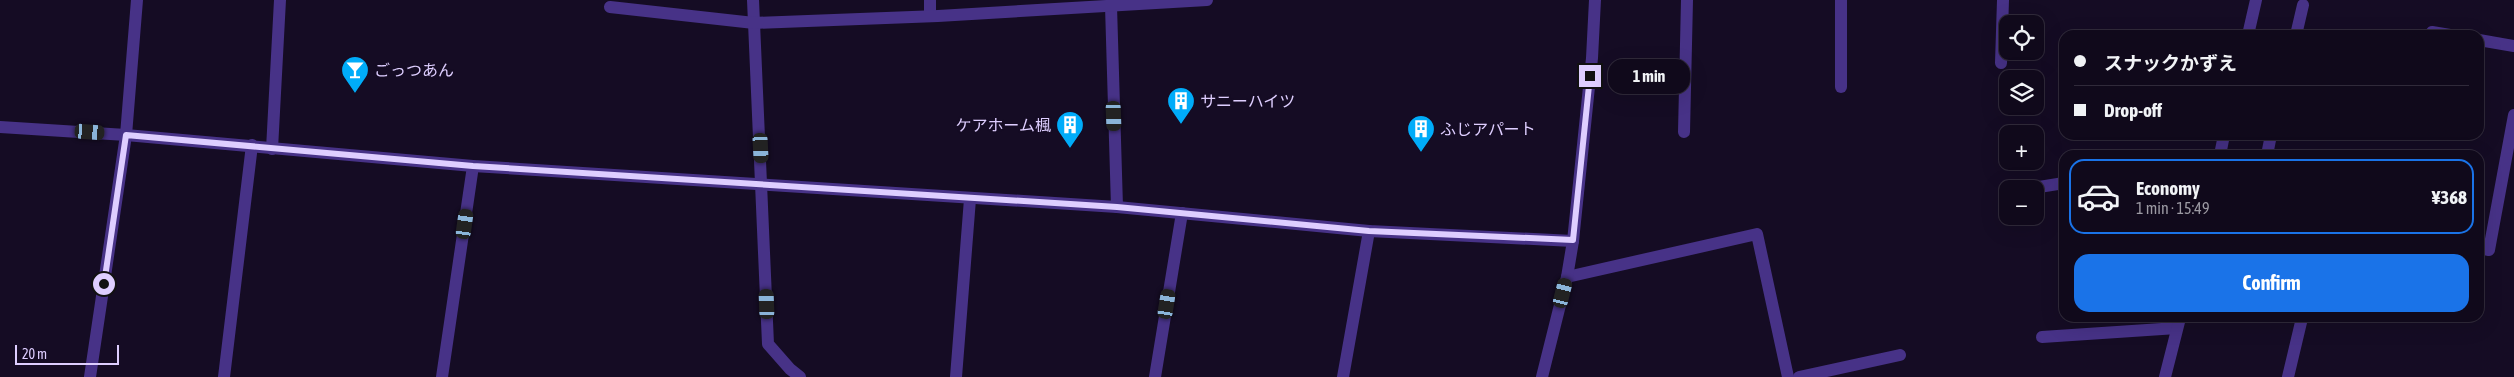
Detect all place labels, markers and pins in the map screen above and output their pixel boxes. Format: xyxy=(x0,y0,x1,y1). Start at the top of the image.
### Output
bar icon: ごっつあん xyxy=(340,55,370,94)
place label: ごっつあん xyxy=(374,61,454,79)
building icon: サニーハイツ xyxy=(1166,86,1196,125)
place label: サニーハイツ xyxy=(1200,92,1295,110)
building icon: ケアホーム楓 xyxy=(1055,110,1085,149)
building icon: ふじアパート xyxy=(1406,114,1436,153)
place label: ケアホーム楓 xyxy=(955,116,1051,134)
place label: ふじアパート xyxy=(1440,120,1536,138)

